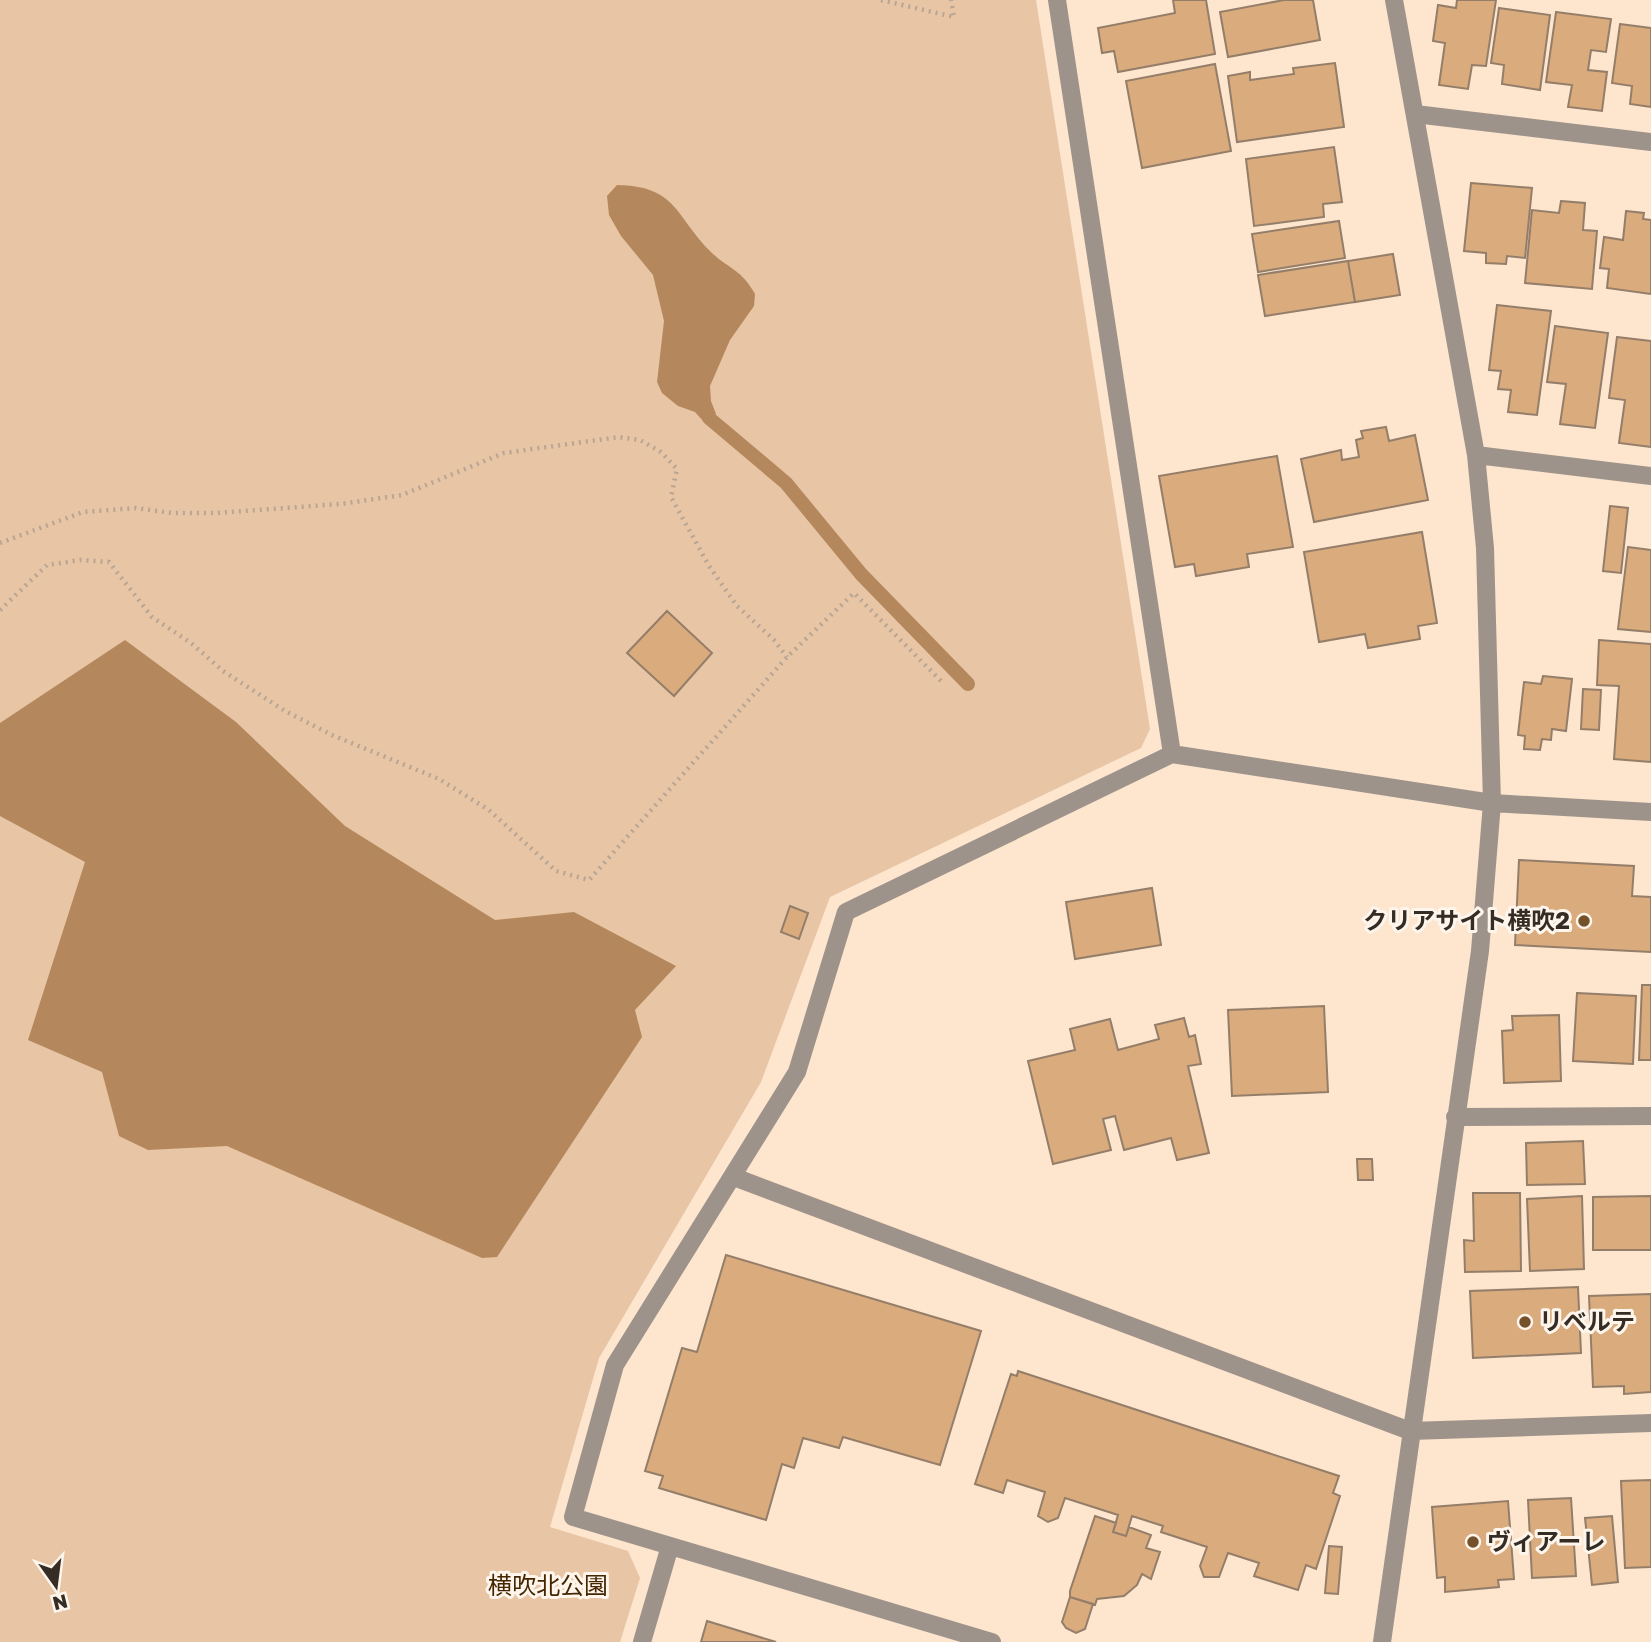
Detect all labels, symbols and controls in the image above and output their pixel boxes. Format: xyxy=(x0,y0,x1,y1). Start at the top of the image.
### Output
place label: クリアサイト横吹2 xyxy=(1363,905,1570,934)
marker: クリアサイト横吹2 xyxy=(1576,913,1592,929)
place label: リベルテ xyxy=(1539,1306,1635,1335)
marker: リベルテ xyxy=(1517,1314,1533,1330)
place label: ヴィアーレ xyxy=(1487,1526,1606,1555)
marker: ヴィアーレ xyxy=(1465,1534,1481,1550)
north arrow xyxy=(21,1551,91,1621)
park label: 横吹北公園 xyxy=(488,1570,608,1599)
text: N xyxy=(50,1590,70,1616)

